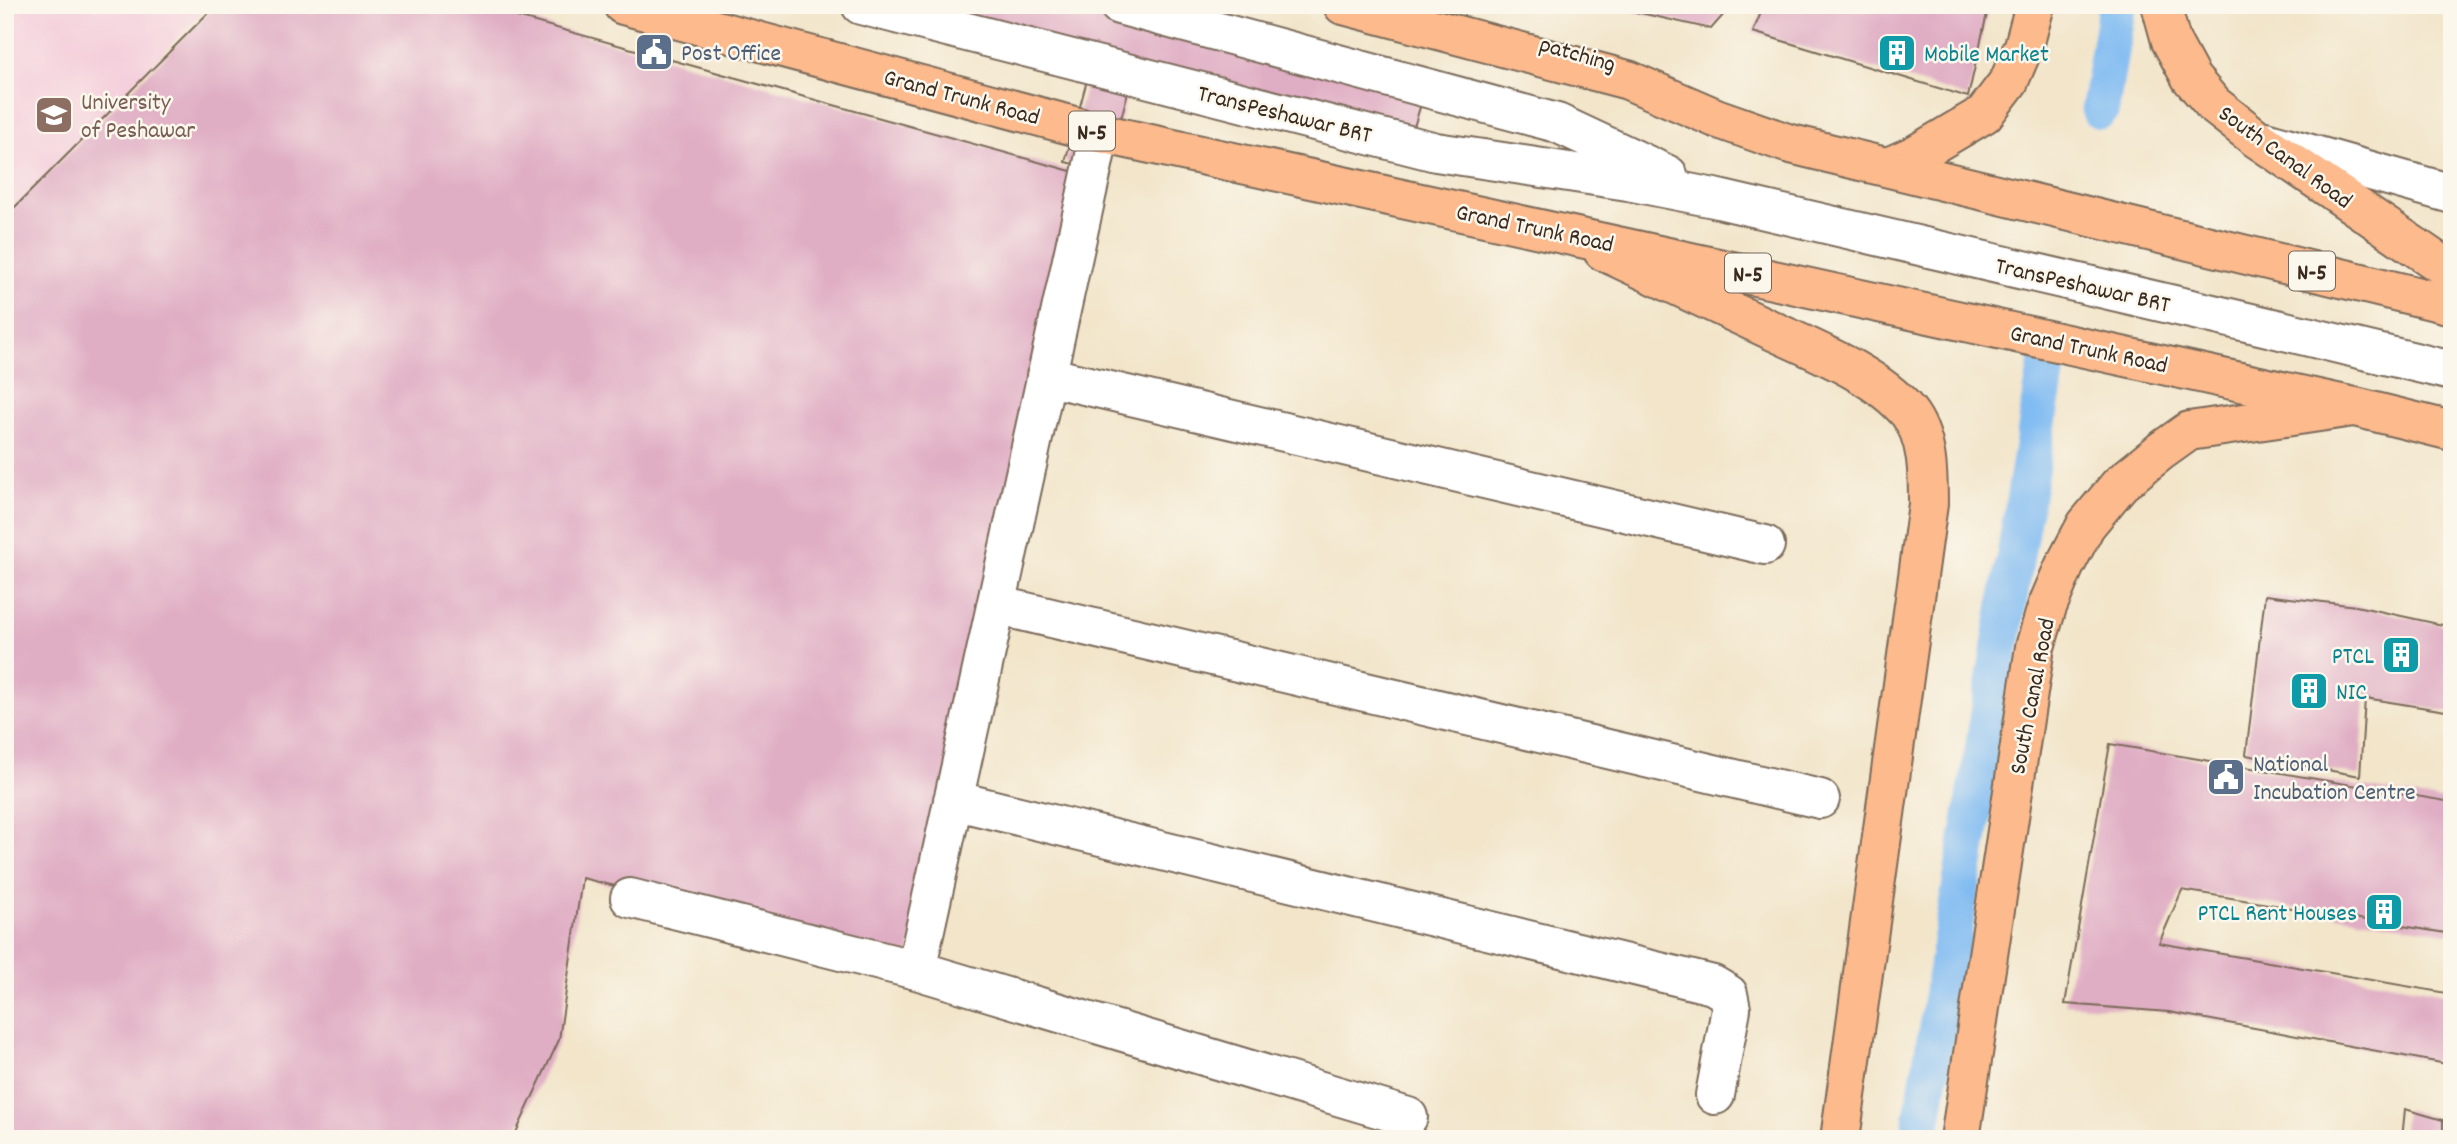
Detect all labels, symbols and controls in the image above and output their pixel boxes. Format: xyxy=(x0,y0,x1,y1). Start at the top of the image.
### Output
street label: patching xyxy=(1535,29,1619,83)
public building icon: Post Office xyxy=(633,31,675,73)
building icon: Mobile Market xyxy=(1876,32,1918,74)
place label: Post Office xyxy=(681,38,781,72)
place label: Mobile Market xyxy=(1924,39,2049,73)
street label: Grand Trunk Road xyxy=(879,62,1043,136)
street label: TransPeshawar BRT xyxy=(1194,78,1375,154)
place label: University of Peshawar xyxy=(81,87,195,149)
school or university icon: University of Peshawar xyxy=(33,94,75,136)
street label: South Canal Road xyxy=(2210,98,2358,219)
road number: N-5 xyxy=(1069,112,1115,150)
street label: Grand Trunk Road xyxy=(1452,197,1616,263)
street label: TransPeshawar BRT xyxy=(1992,250,2174,324)
road number: N-5 xyxy=(2289,252,2335,290)
road number: N-5 xyxy=(1725,254,1771,292)
street label: Grand Trunk Road xyxy=(2006,318,2170,384)
street label: South Canal Road xyxy=(2002,616,2066,778)
building icon: PTCL xyxy=(2380,634,2422,676)
place label: PTCL xyxy=(2332,641,2374,675)
building icon: NIC xyxy=(2288,670,2330,712)
place label: NIC xyxy=(2336,677,2367,711)
place label: National Incubation Centre xyxy=(2253,749,2416,811)
public building icon: National Incubation Centre xyxy=(2205,756,2247,798)
building icon: PTCL Rent Houses xyxy=(2363,891,2405,933)
place label: PTCL Rent Houses xyxy=(2198,898,2357,932)

